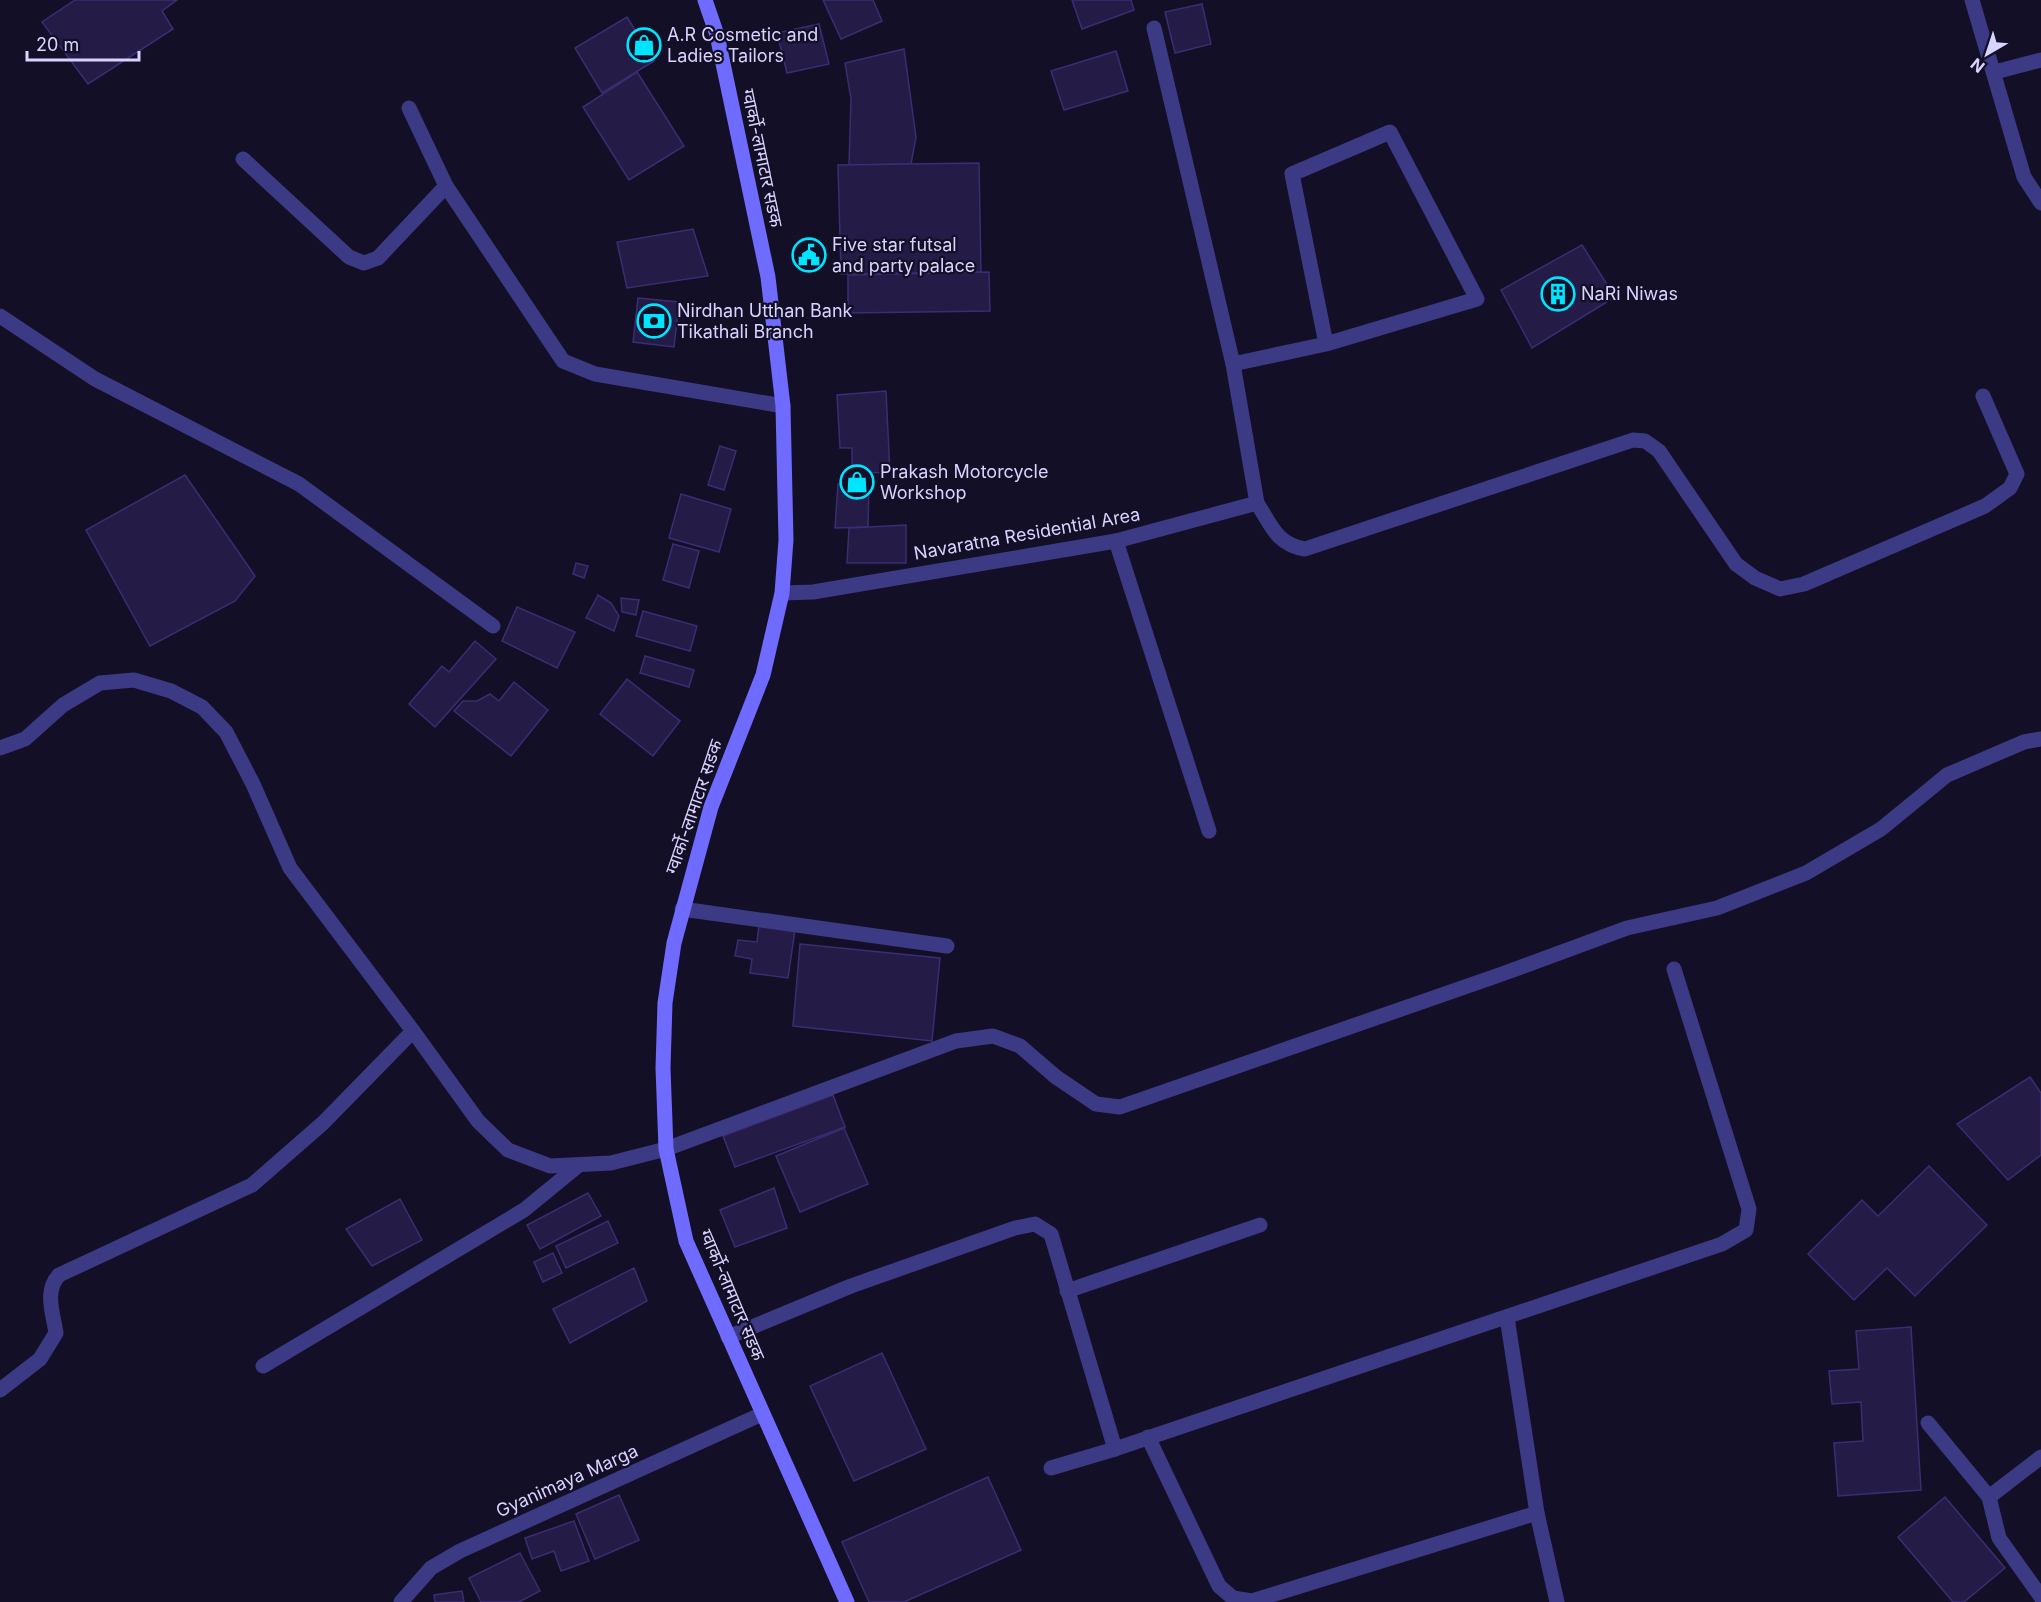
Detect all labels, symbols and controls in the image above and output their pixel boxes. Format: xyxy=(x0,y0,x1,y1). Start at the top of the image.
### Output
scale bar xyxy=(27,24,140,62)
place label: A.R Cosmetic and Ladies Tailors xyxy=(667,24,818,66)
north arrow xyxy=(1957,24,2017,84)
shop icon: A.R Cosmetic and Ladies Tailors xyxy=(626,27,662,63)
text: 20 m xyxy=(36,34,79,55)
text: N xyxy=(1967,54,1989,77)
street label: ग्वार्को-लामाटार सडक xyxy=(738,87,788,230)
place label: Five star futsal and party palace xyxy=(832,234,975,276)
public building icon: Five star futsal and party palace xyxy=(791,237,827,273)
building icon: NaRi Niwas xyxy=(1540,276,1576,312)
place label: NaRi Niwas xyxy=(1581,283,1678,304)
place label: Nirdhan Utthan Bank Tikathali Branch xyxy=(677,300,853,342)
bank icon: Nirdhan Utthan Bank Tikathali Branch xyxy=(636,303,672,339)
place label: Prakash Motorcycle Workshop xyxy=(880,461,1048,503)
shop icon: Prakash Motorcycle Workshop xyxy=(839,464,875,500)
street label: Navaratna Residential Area xyxy=(912,503,1142,564)
street label: ग्वार्को-लामाटार सडक xyxy=(661,736,727,877)
street label: ग्वार्को-लामाटार सडक xyxy=(695,1226,770,1365)
street label: Gyanimaya Marga xyxy=(492,1440,641,1521)

